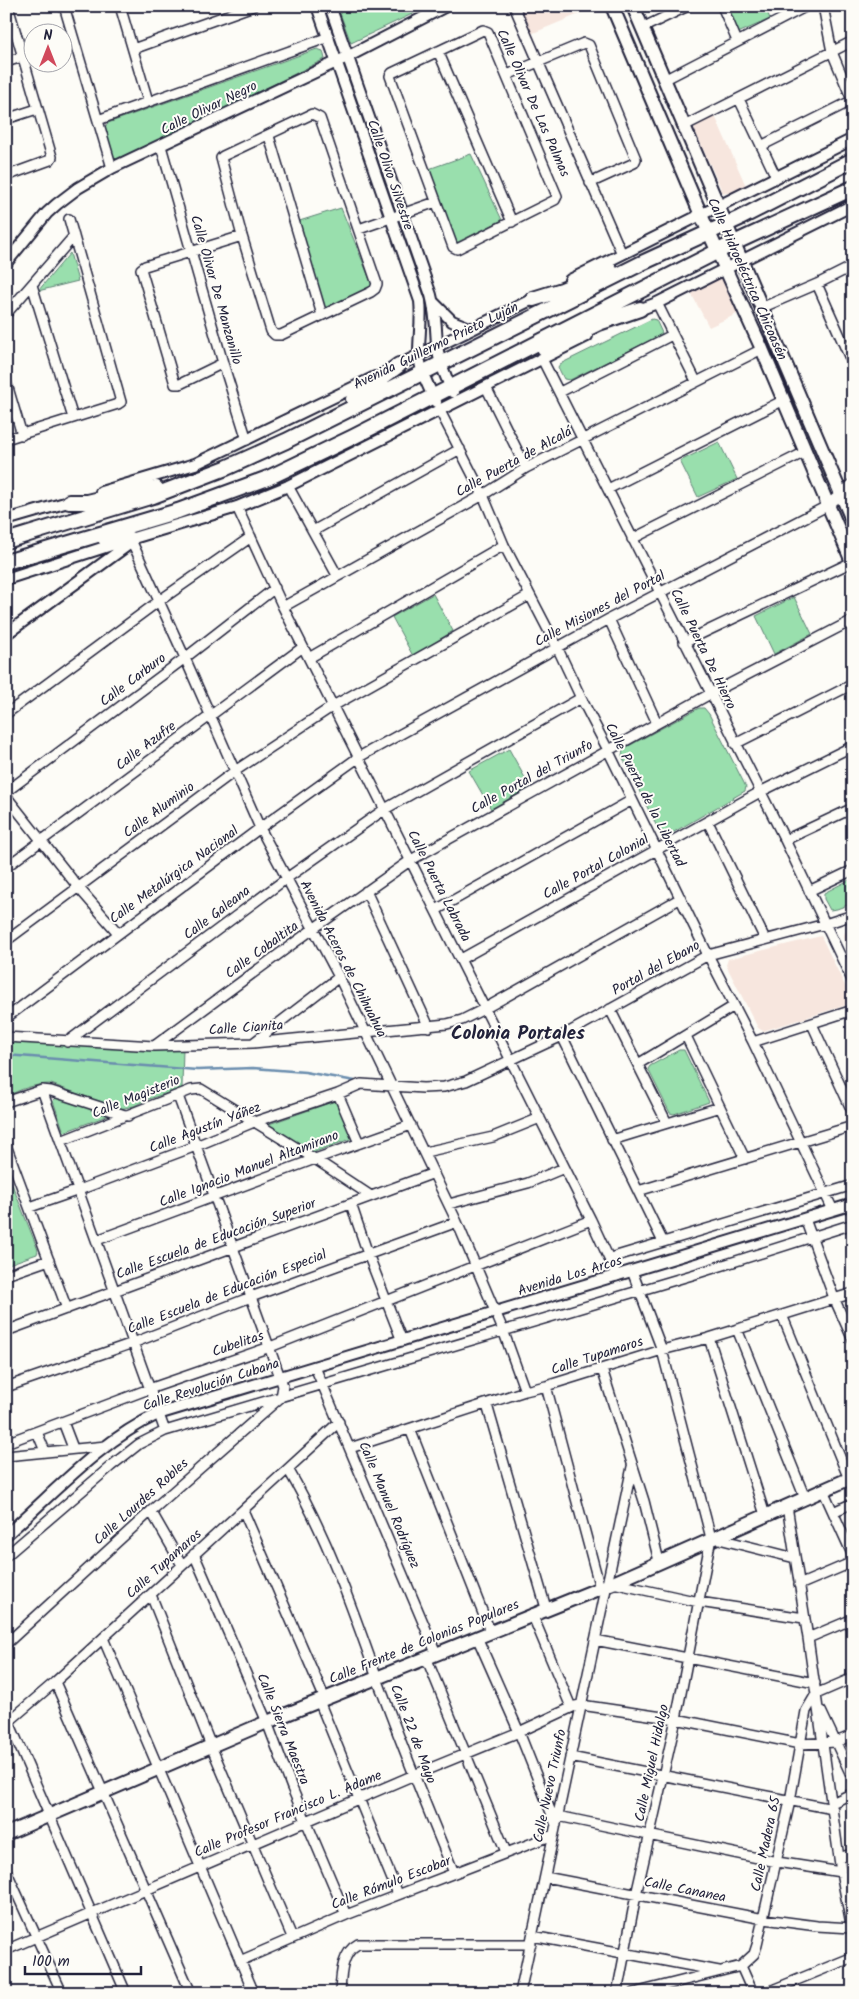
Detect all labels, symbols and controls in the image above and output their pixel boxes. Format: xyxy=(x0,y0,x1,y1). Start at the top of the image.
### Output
north arrow xyxy=(22,22,72,72)
text: N xyxy=(44,25,53,47)
street label: Calle Olivar De Las Palmas xyxy=(490,26,576,180)
street label: Calle Olivar Negro xyxy=(157,75,261,141)
street label: Calle Olivo Silvestre xyxy=(361,117,419,234)
street label: Calle Hidroeléctrica Chicoasén xyxy=(701,194,793,364)
street label: Calle Olivar De Manzanillo xyxy=(184,213,248,367)
street label: Avenida Guillermo Prieto Luján xyxy=(350,296,522,396)
street label: Calle Puerta de Alcalá xyxy=(452,420,578,503)
street label: Calle Misiones del Portal xyxy=(531,565,670,653)
street label: Calle Puerta De Hierro xyxy=(664,585,742,713)
street label: Calle Carburo xyxy=(95,648,171,712)
street label: Calle Azufre xyxy=(111,715,182,776)
street label: Calle Puerta de la Libertad xyxy=(599,719,691,872)
street label: Calle Portal del Triunfo xyxy=(467,734,597,820)
street label: Calle Aluminio xyxy=(119,776,199,844)
street label: Calle Metalúrgica Nacional xyxy=(105,820,244,930)
street label: Calle Puerta Labrada xyxy=(401,826,477,946)
street label: Calle Portal Colonial xyxy=(539,828,654,905)
street label: Avenida Aceros de Chihuahua xyxy=(294,876,392,1042)
street label: Calle Galeana xyxy=(179,880,255,946)
street label: Calle Cobaltita xyxy=(221,916,303,984)
street label: Portal del Ebano xyxy=(608,935,704,1001)
street label: Calle Cianita xyxy=(208,1014,284,1042)
district label: Colonia Portales xyxy=(451,1019,585,1049)
street label: Calle Magisterio xyxy=(89,1069,183,1125)
street label: Calle Agustín Yáñez xyxy=(146,1097,264,1159)
street label: Calle Ignacio Manuel Altamirano xyxy=(156,1125,342,1213)
street label: Calle Escuela de Educación Superior xyxy=(113,1192,320,1285)
street label: Calle Escuela de Educación Especial xyxy=(124,1244,330,1340)
street label: Avenida Los Arcos xyxy=(515,1250,625,1302)
street label: Cubelitas xyxy=(209,1325,267,1363)
street label: Calle Tupamaros xyxy=(548,1331,646,1381)
street label: Calle Revolución Cubana xyxy=(140,1352,282,1418)
street label: Calle Manuel Rodríguez xyxy=(352,1438,426,1572)
street label: Calle Lourdes Robles xyxy=(88,1453,194,1551)
street label: Calle Tupamaros xyxy=(121,1524,207,1604)
street label: Calle Frente de Colonias Populares xyxy=(326,1594,522,1690)
street label: Calle Sierra Maestra xyxy=(251,1670,315,1788)
street label: Calle 22 de Mayo xyxy=(384,1681,442,1787)
street label: Calle Miguel Hidalgo xyxy=(629,1702,675,1824)
street label: Calle Nuevo Triunfo xyxy=(527,1727,573,1845)
street label: Calle Profesor Francisco L. Adame xyxy=(191,1764,386,1864)
street label: Calle Madera 65 xyxy=(745,1793,787,1894)
street label: Calle Rómulo Escobar xyxy=(328,1850,455,1916)
street label: Calle Cananea xyxy=(642,1871,728,1909)
scale bar xyxy=(25,1944,141,1976)
text: 100 m xyxy=(32,1950,70,1974)

